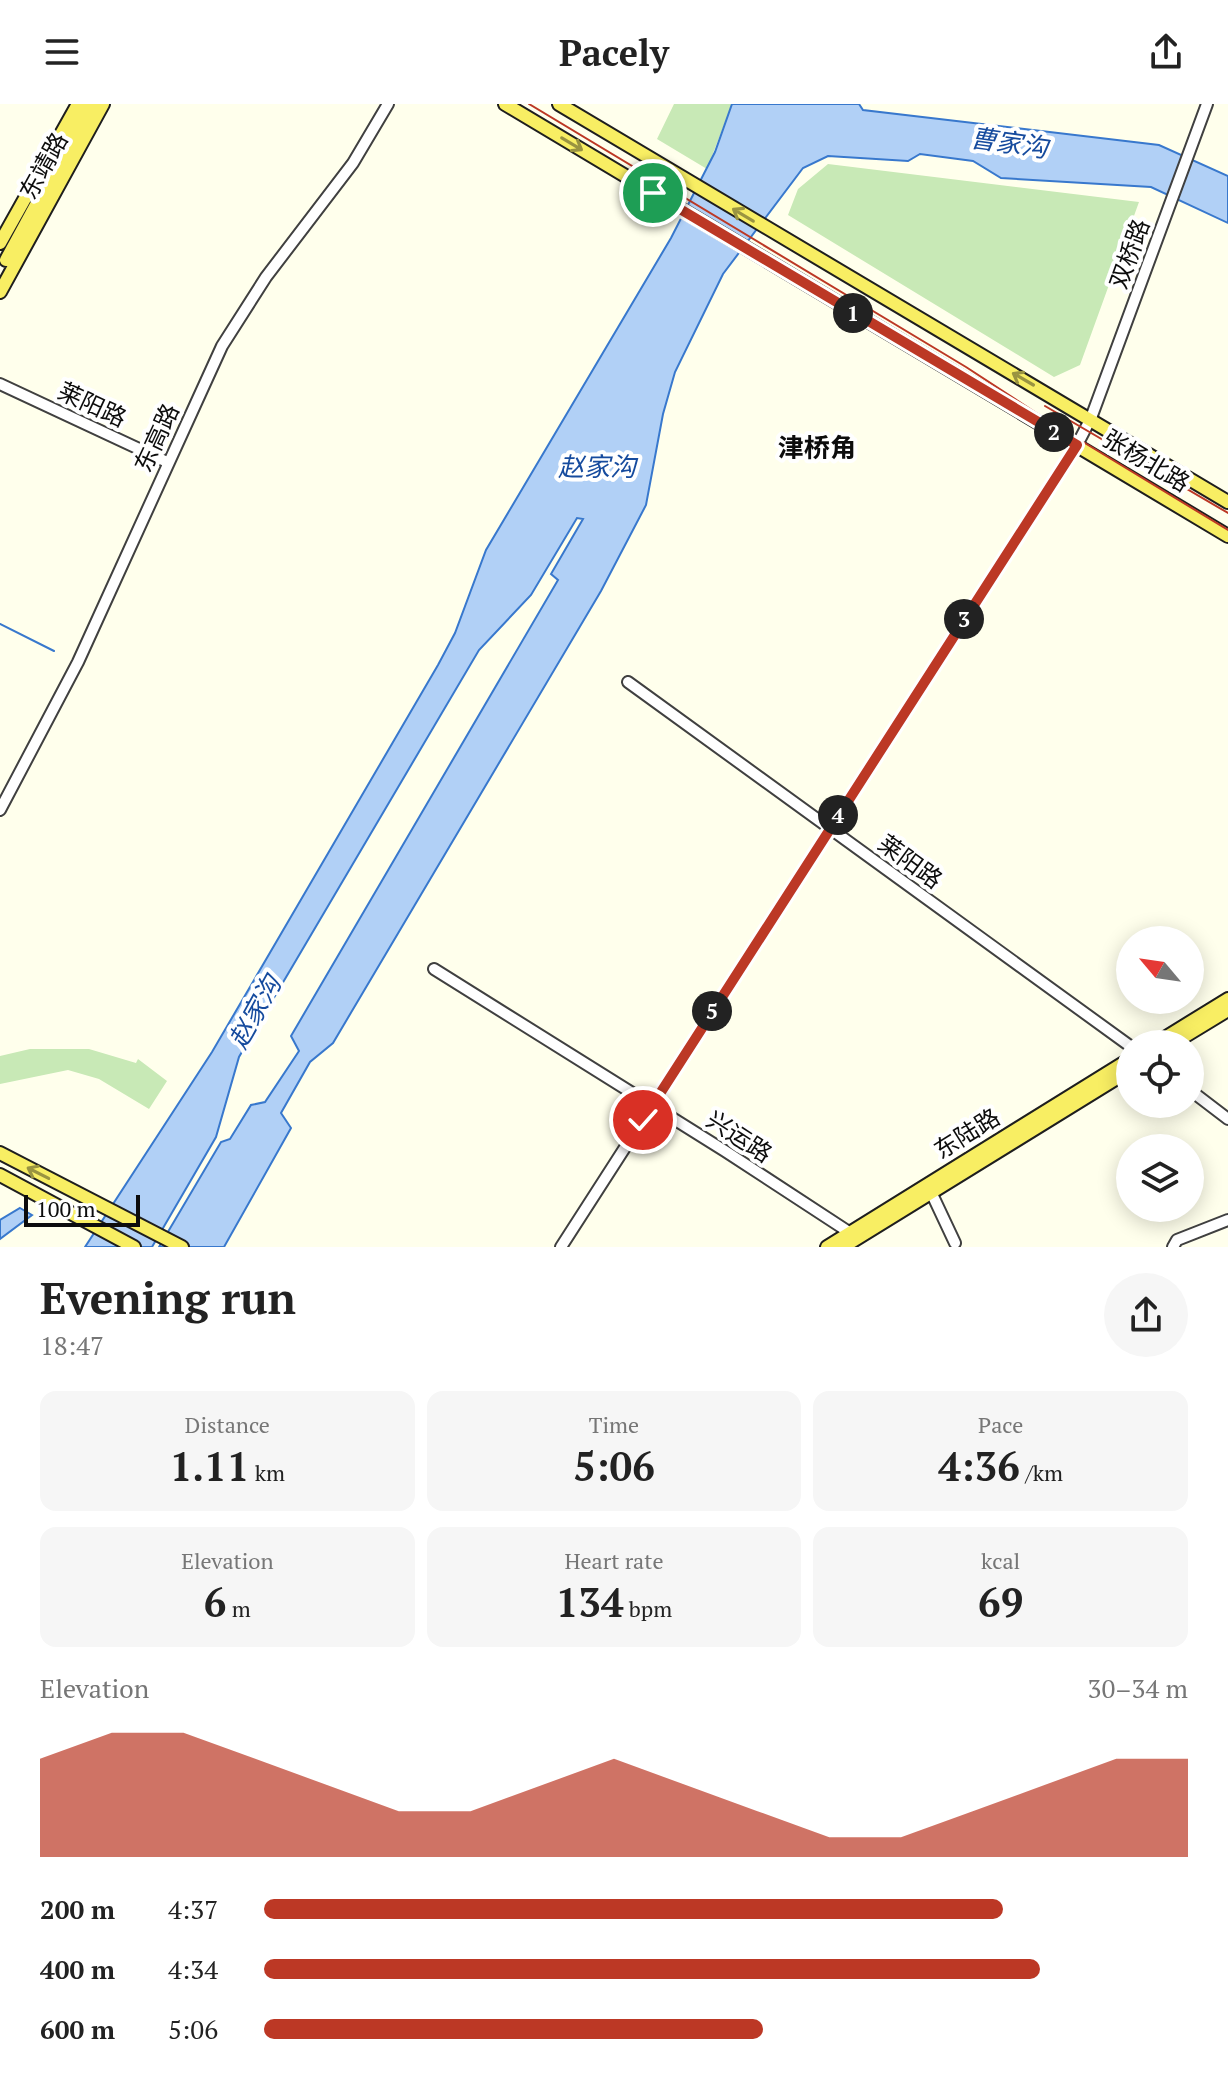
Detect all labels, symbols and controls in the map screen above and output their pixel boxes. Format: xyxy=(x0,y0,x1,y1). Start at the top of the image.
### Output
text: Pacely xyxy=(559,29,669,76)
icon: menu xyxy=(40,30,84,74)
icon: share xyxy=(1144,30,1188,74)
water label: 曹家沟 xyxy=(968,120,1053,165)
street label: 东靖路 xyxy=(12,126,75,205)
one-way arrow xyxy=(560,136,583,152)
pin xyxy=(619,159,687,227)
icon: arrive xyxy=(631,171,675,215)
one-way arrow xyxy=(732,207,755,223)
street label: 双桥路 xyxy=(1102,214,1156,293)
pin: 1 xyxy=(833,293,873,333)
text: 1 xyxy=(847,298,859,327)
one-way arrow xyxy=(1012,371,1035,387)
street label: 莱阳路 xyxy=(53,374,132,434)
street label: 东高路 xyxy=(126,398,186,477)
pin: 2 xyxy=(1034,412,1074,452)
text: 2 xyxy=(1048,417,1060,446)
street label: 张杨北路 xyxy=(1097,422,1196,499)
district label: 津桥角 xyxy=(778,430,856,464)
water label: 赵家沟 xyxy=(558,449,639,483)
pin: 3 xyxy=(944,599,984,639)
text: 3 xyxy=(958,604,970,633)
pin: 4 xyxy=(818,795,858,835)
text: 4 xyxy=(832,800,844,829)
street label: 莱阳路 xyxy=(872,827,949,895)
north arrow xyxy=(1116,926,1204,1014)
map controls xyxy=(1116,926,1204,1222)
water label: 赵家沟 xyxy=(220,967,289,1054)
pin: 5 xyxy=(692,991,732,1031)
text: 5 xyxy=(706,996,718,1025)
button: locate xyxy=(1116,1030,1204,1118)
pin xyxy=(609,1086,677,1154)
icon: check xyxy=(621,1098,665,1142)
street label: 东陆路 xyxy=(927,1101,1005,1166)
street label: 兴运路 xyxy=(701,1103,778,1169)
button: layers xyxy=(1116,1134,1204,1222)
one-way arrow xyxy=(27,1164,50,1180)
scale bar xyxy=(24,1191,140,1227)
text: 100 m xyxy=(36,1194,96,1223)
text: Evening run xyxy=(40,1268,296,1327)
button: share xyxy=(1104,1273,1188,1357)
text: 18:47 xyxy=(40,1328,104,1362)
text: Distance xyxy=(185,1410,270,1439)
text: Time xyxy=(589,1410,639,1439)
text: Pace xyxy=(978,1410,1023,1439)
text: 1.11 xyxy=(170,1439,249,1492)
text: 5:06 xyxy=(573,1439,655,1492)
text: 4:36 xyxy=(938,1439,1020,1492)
text: km xyxy=(249,1458,285,1487)
text: /km xyxy=(1020,1458,1063,1487)
text: Elevation xyxy=(181,1546,274,1575)
text: Heart rate xyxy=(565,1546,663,1575)
text: kcal xyxy=(981,1546,1020,1575)
text: 6 xyxy=(204,1575,226,1628)
text: 134 xyxy=(556,1575,624,1628)
text: 69 xyxy=(978,1575,1023,1628)
text: m xyxy=(226,1594,251,1623)
text: bpm xyxy=(624,1594,672,1623)
text: Elevation xyxy=(40,1671,149,1705)
text: 30–34 m xyxy=(1088,1671,1188,1705)
text: 200 m xyxy=(40,1892,115,1926)
text: 4:37 xyxy=(168,1892,218,1926)
text: 400 m xyxy=(40,1952,115,1986)
text: 4:34 xyxy=(168,1952,218,1986)
text: 600 m xyxy=(40,2012,115,2046)
text: 5:06 xyxy=(168,2012,218,2046)

